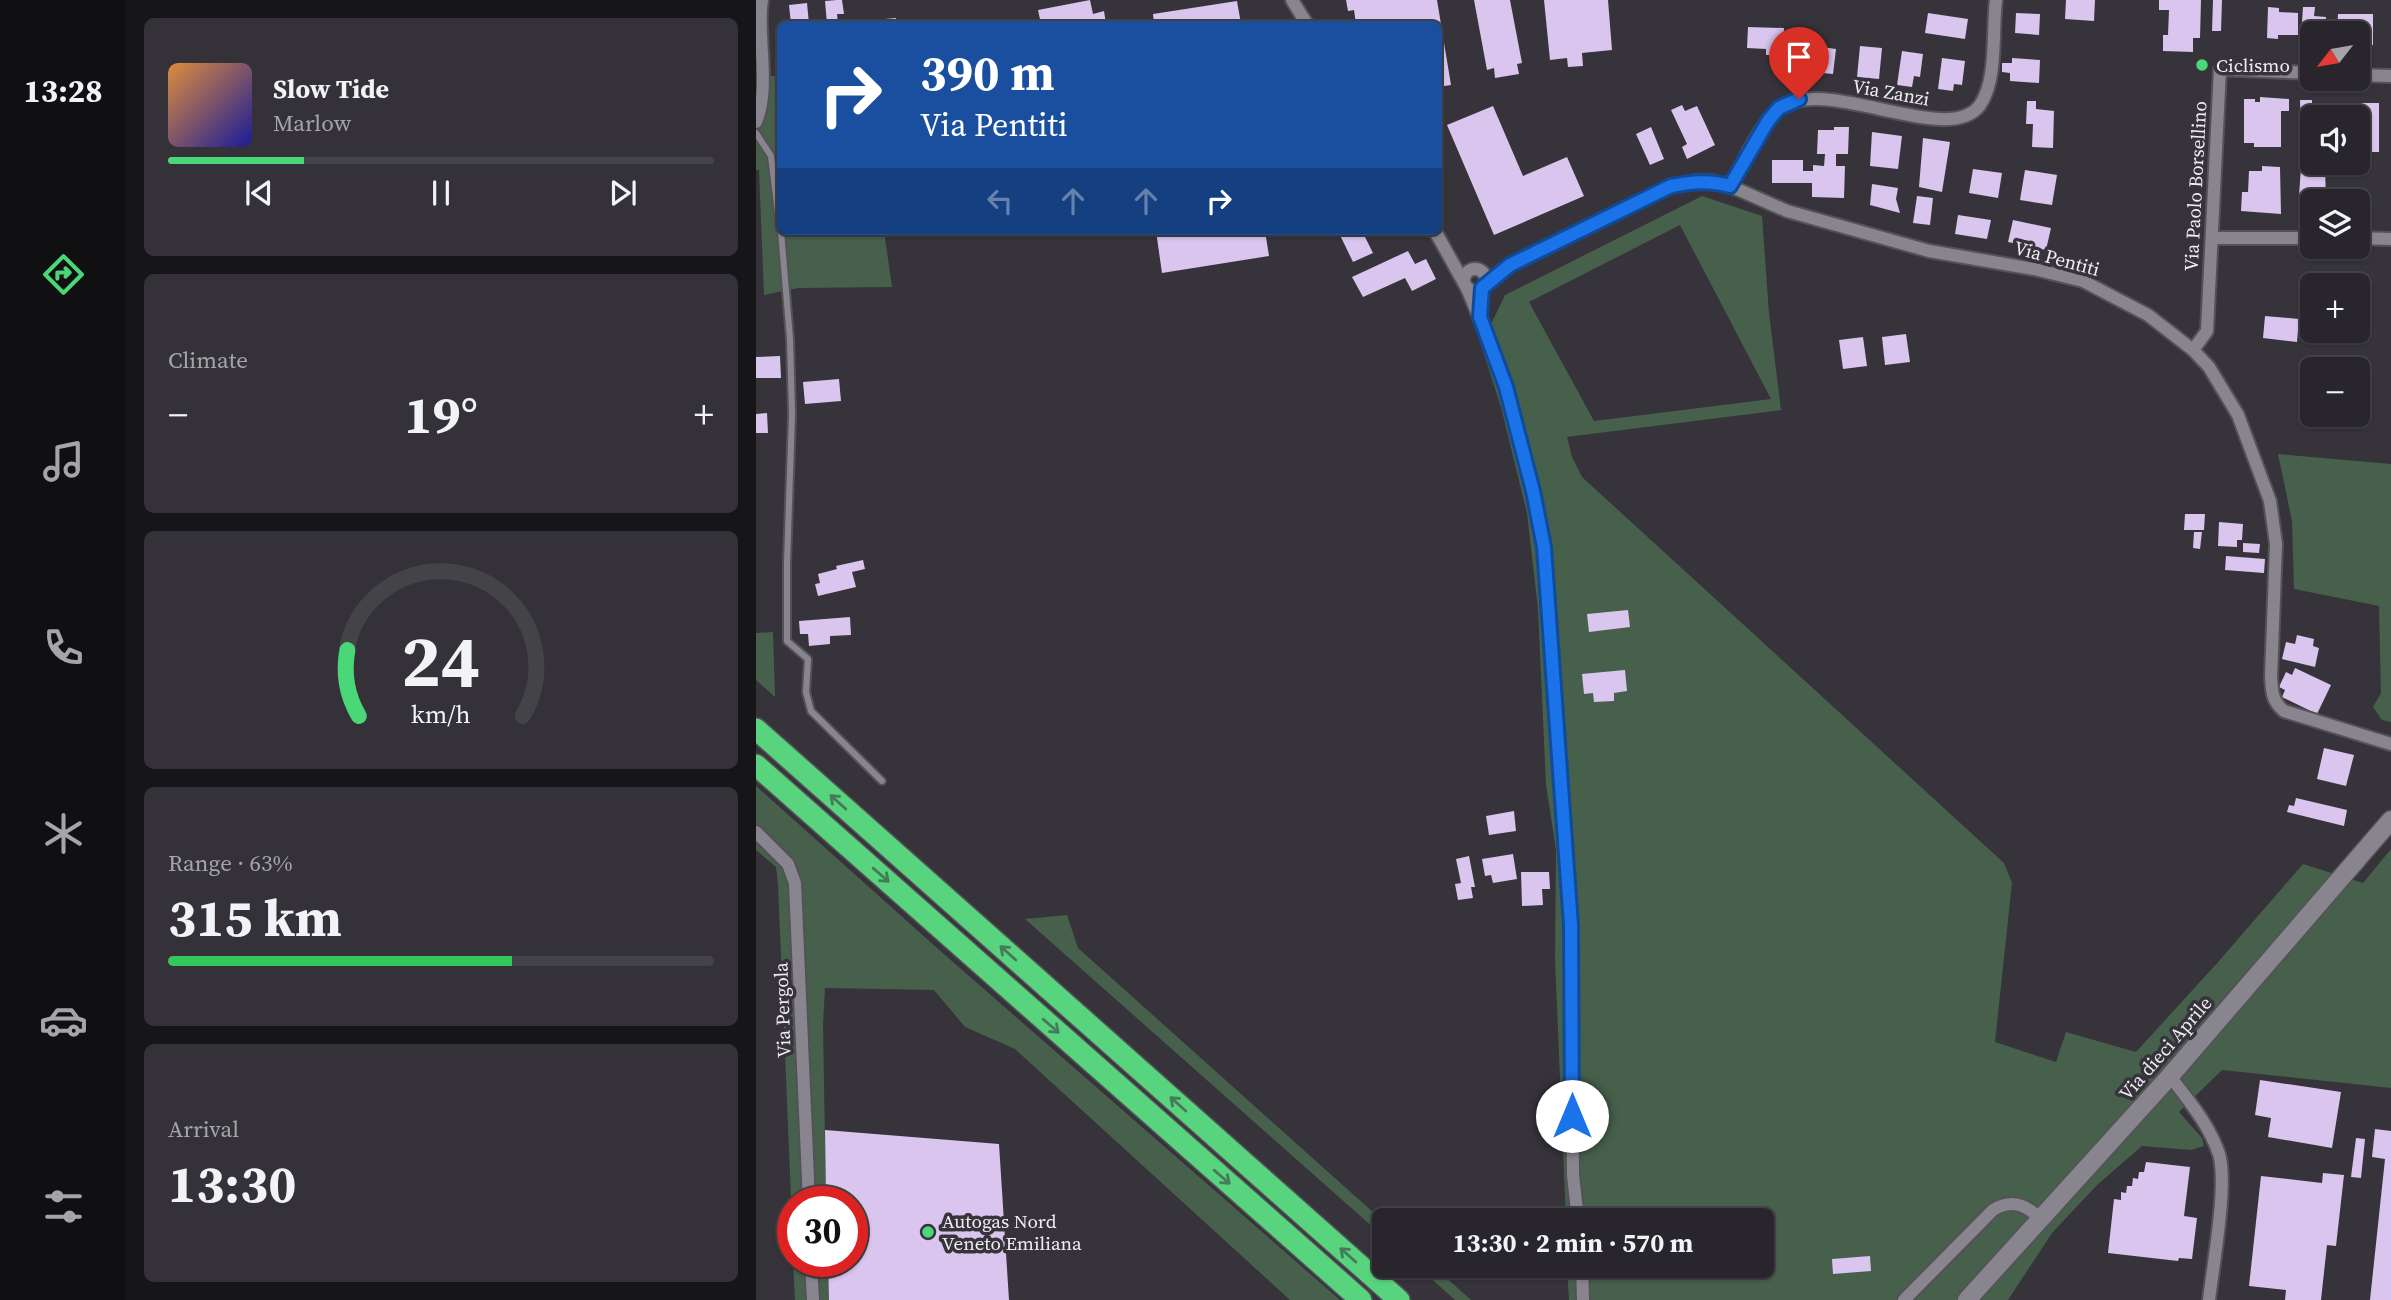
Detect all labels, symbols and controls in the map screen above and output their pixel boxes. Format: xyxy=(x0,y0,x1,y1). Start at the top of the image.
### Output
north arrow xyxy=(2300,21,2370,91)
map controls xyxy=(2300,21,2370,427)
pin xyxy=(1769,27,1829,99)
icon: arrive xyxy=(1780,38,1818,76)
text: 390 m xyxy=(920,39,1055,106)
icon: right xyxy=(805,49,896,140)
place label: Ciclismo xyxy=(2216,52,2290,78)
marker: Ciclismo xyxy=(2194,57,2210,73)
text: 13:28 xyxy=(24,69,102,113)
text: Slow Tide xyxy=(273,71,389,107)
street label: Via Zanzi xyxy=(1850,72,1932,112)
street label: Via Paolo Borsellino xyxy=(2178,100,2212,272)
text: Via Pentiti xyxy=(920,103,1068,147)
button: sound xyxy=(2300,105,2370,175)
text: Marlow xyxy=(273,107,351,139)
icon: previous xyxy=(240,174,278,212)
icon: pause xyxy=(422,174,460,212)
icon: next xyxy=(604,174,642,212)
icon: left xyxy=(981,182,1019,220)
icon: ahead xyxy=(1054,182,1092,220)
icon: ahead xyxy=(1127,182,1165,220)
icon: right xyxy=(1200,182,1238,220)
button: layers xyxy=(2300,189,2370,259)
street label: Via Pentiti xyxy=(2011,234,2103,282)
icon: directions xyxy=(39,250,88,299)
button: + xyxy=(2300,273,2370,343)
text: Climate xyxy=(168,344,248,376)
button: − xyxy=(2300,357,2370,427)
text: 19° xyxy=(404,379,478,450)
text: − xyxy=(168,389,188,441)
text: + xyxy=(694,389,714,441)
icon: music xyxy=(39,437,88,486)
text: 24 xyxy=(402,611,480,710)
icon: phone xyxy=(39,623,88,672)
text: km/h xyxy=(411,697,471,731)
one-way arrow xyxy=(830,793,847,810)
icon: climate xyxy=(39,809,88,858)
text: Range · 63% xyxy=(168,847,293,879)
one-way arrow xyxy=(871,867,889,883)
text: 315 km xyxy=(168,882,342,953)
one-way arrow xyxy=(1000,944,1017,961)
street label: Via Pergola xyxy=(767,962,797,1058)
street label: Via dieci Aprile xyxy=(2113,991,2217,1105)
icon: car xyxy=(39,996,88,1045)
one-way arrow xyxy=(1042,1018,1060,1034)
position arrow xyxy=(1535,1079,1609,1153)
one-way arrow xyxy=(1170,1095,1187,1112)
text: Arrival xyxy=(168,1113,239,1145)
text: 13:30 xyxy=(168,1148,296,1219)
one-way arrow xyxy=(1212,1169,1230,1185)
icon: filters xyxy=(39,1182,88,1231)
speed limit sign: 30 xyxy=(777,1186,868,1277)
place label: Autogas Nord Veneto Emiliana xyxy=(942,1208,1082,1256)
marker: Autogas Nord Veneto Emiliana xyxy=(920,1224,936,1240)
text: 13:30 · 2 min · 570 m xyxy=(1453,1225,1693,1261)
one-way arrow xyxy=(1339,1247,1357,1263)

